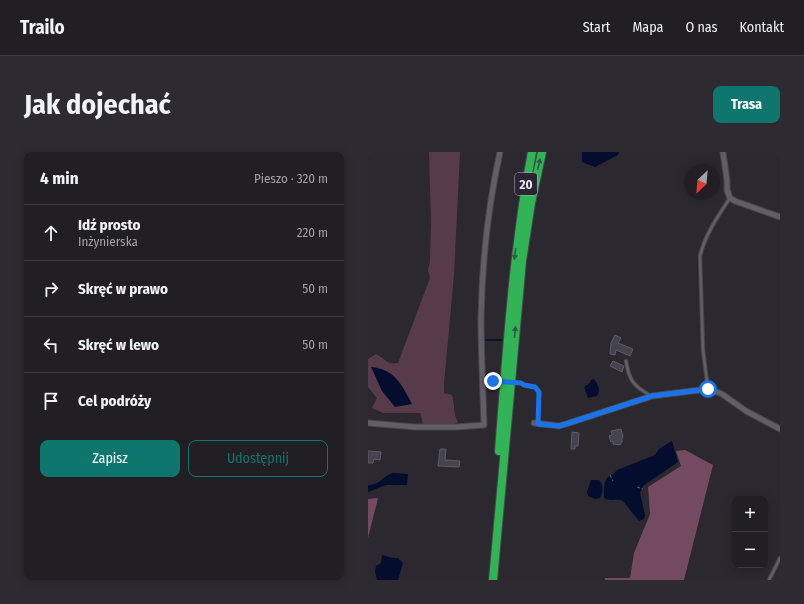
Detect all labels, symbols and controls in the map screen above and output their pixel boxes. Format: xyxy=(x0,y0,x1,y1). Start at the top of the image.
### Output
text: Trailo xyxy=(20,16,65,39)
text: Start xyxy=(583,19,610,36)
text: Mapa xyxy=(632,19,663,36)
text: O nas xyxy=(685,19,718,36)
text: Kontakt xyxy=(740,19,784,36)
button: Trasa xyxy=(713,86,780,123)
text: Jak dojechać xyxy=(24,88,171,121)
one-way arrow xyxy=(536,158,542,170)
north arrow xyxy=(684,164,720,200)
text: 4 min xyxy=(40,168,79,189)
text: Pieszo · 320 m xyxy=(254,171,328,186)
road number: 20 xyxy=(515,173,537,195)
text: Idź prosto xyxy=(78,216,140,234)
icon: ahead xyxy=(40,222,62,244)
text: 220 m xyxy=(297,225,328,240)
text: Inżynierska xyxy=(78,234,138,249)
one-way arrow xyxy=(512,248,518,260)
icon: right xyxy=(40,278,62,300)
text: Skręć w prawo xyxy=(78,280,168,298)
text: 50 m xyxy=(302,281,328,296)
one-way arrow xyxy=(511,326,518,338)
icon: left xyxy=(40,334,62,356)
text: Skręć w lewo xyxy=(78,336,159,354)
text: 50 m xyxy=(302,337,328,352)
route end xyxy=(484,372,502,390)
route start xyxy=(699,380,717,398)
icon: arrive xyxy=(40,390,62,412)
text: Cel podróży xyxy=(78,392,151,410)
button: Zapisz xyxy=(40,440,180,477)
button: Udostępnij xyxy=(188,440,328,477)
map controls xyxy=(732,496,768,568)
button: + xyxy=(732,496,768,532)
button: − xyxy=(732,532,768,568)

